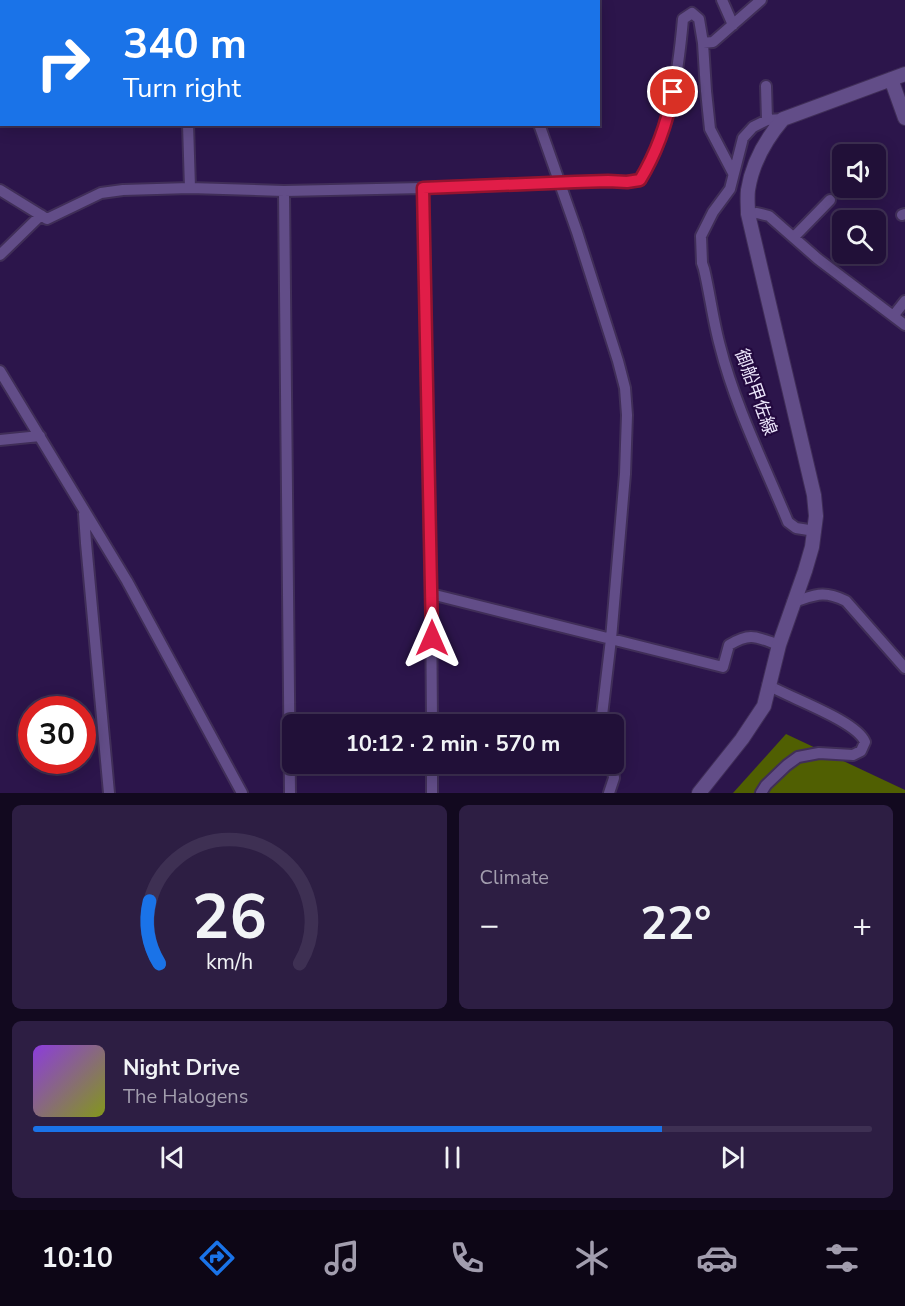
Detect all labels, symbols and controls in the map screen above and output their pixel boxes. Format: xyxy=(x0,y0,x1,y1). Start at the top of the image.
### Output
text: 340 m xyxy=(123,16,247,73)
icon: right xyxy=(24,24,102,102)
pin xyxy=(647,66,698,117)
text: Turn right xyxy=(123,70,241,107)
icon: arrive xyxy=(656,75,689,108)
map controls xyxy=(832,144,886,264)
button: sound xyxy=(832,144,886,198)
button: search xyxy=(832,210,886,264)
street label: 御船甲佐線 xyxy=(729,346,783,438)
position arrow xyxy=(400,606,464,670)
speed limit sign: 30 xyxy=(18,696,96,774)
text: 10:12 · 2 min · 570 m xyxy=(346,729,560,759)
text: Climate xyxy=(480,864,549,891)
text: 26 xyxy=(192,875,267,960)
text: 22° xyxy=(640,894,711,955)
text: − xyxy=(480,903,499,948)
text: + xyxy=(852,903,872,948)
text: km/h xyxy=(206,947,253,977)
text: Night Drive xyxy=(123,1053,240,1083)
text: The Halogens xyxy=(123,1083,248,1110)
icon: previous xyxy=(156,1141,189,1174)
icon: pause xyxy=(436,1141,469,1174)
icon: next xyxy=(716,1141,749,1174)
icon: directions xyxy=(196,1237,238,1279)
icon: music xyxy=(321,1237,363,1279)
icon: phone xyxy=(446,1237,488,1279)
icon: climate xyxy=(571,1237,613,1279)
icon: car xyxy=(696,1237,738,1279)
icon: filters xyxy=(821,1237,863,1279)
text: 10:10 xyxy=(42,1240,113,1277)

